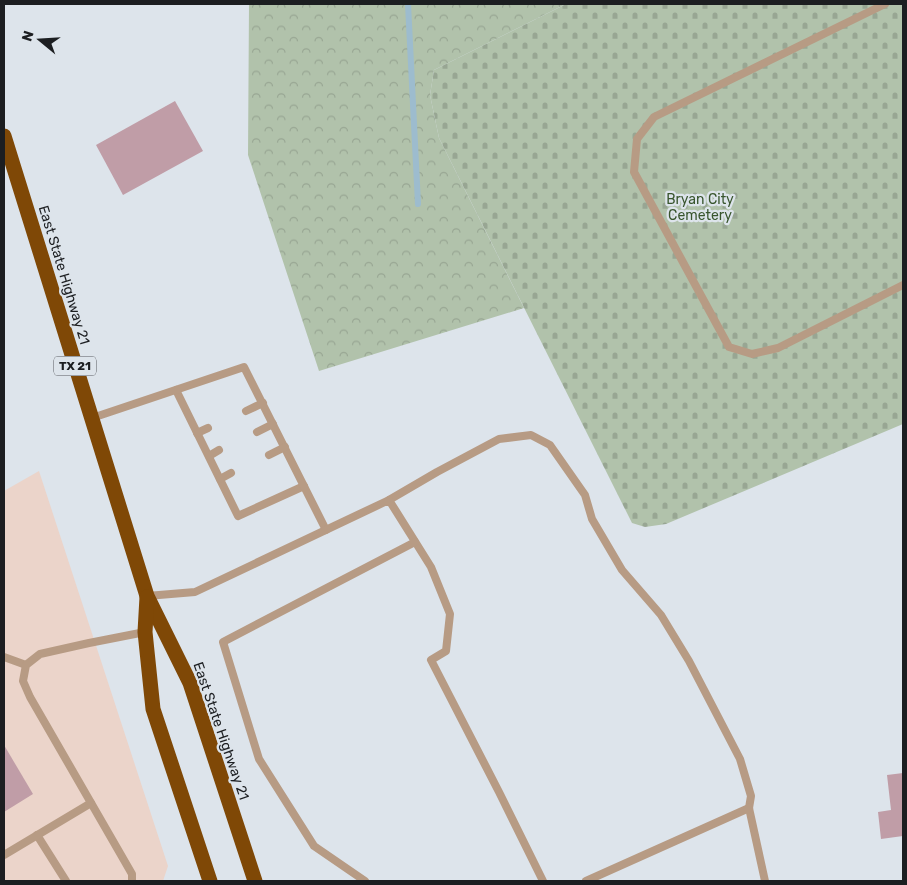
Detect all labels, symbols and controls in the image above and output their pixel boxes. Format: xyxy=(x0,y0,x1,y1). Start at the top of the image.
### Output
north arrow xyxy=(15,15,65,65)
text: N xyxy=(18,29,38,44)
park label: Bryan City Cemetery xyxy=(666,191,734,224)
street label: East State Highway 21 xyxy=(35,203,93,347)
road number: TX 21 xyxy=(54,356,96,376)
street label: East State Highway 21 xyxy=(189,660,253,802)

